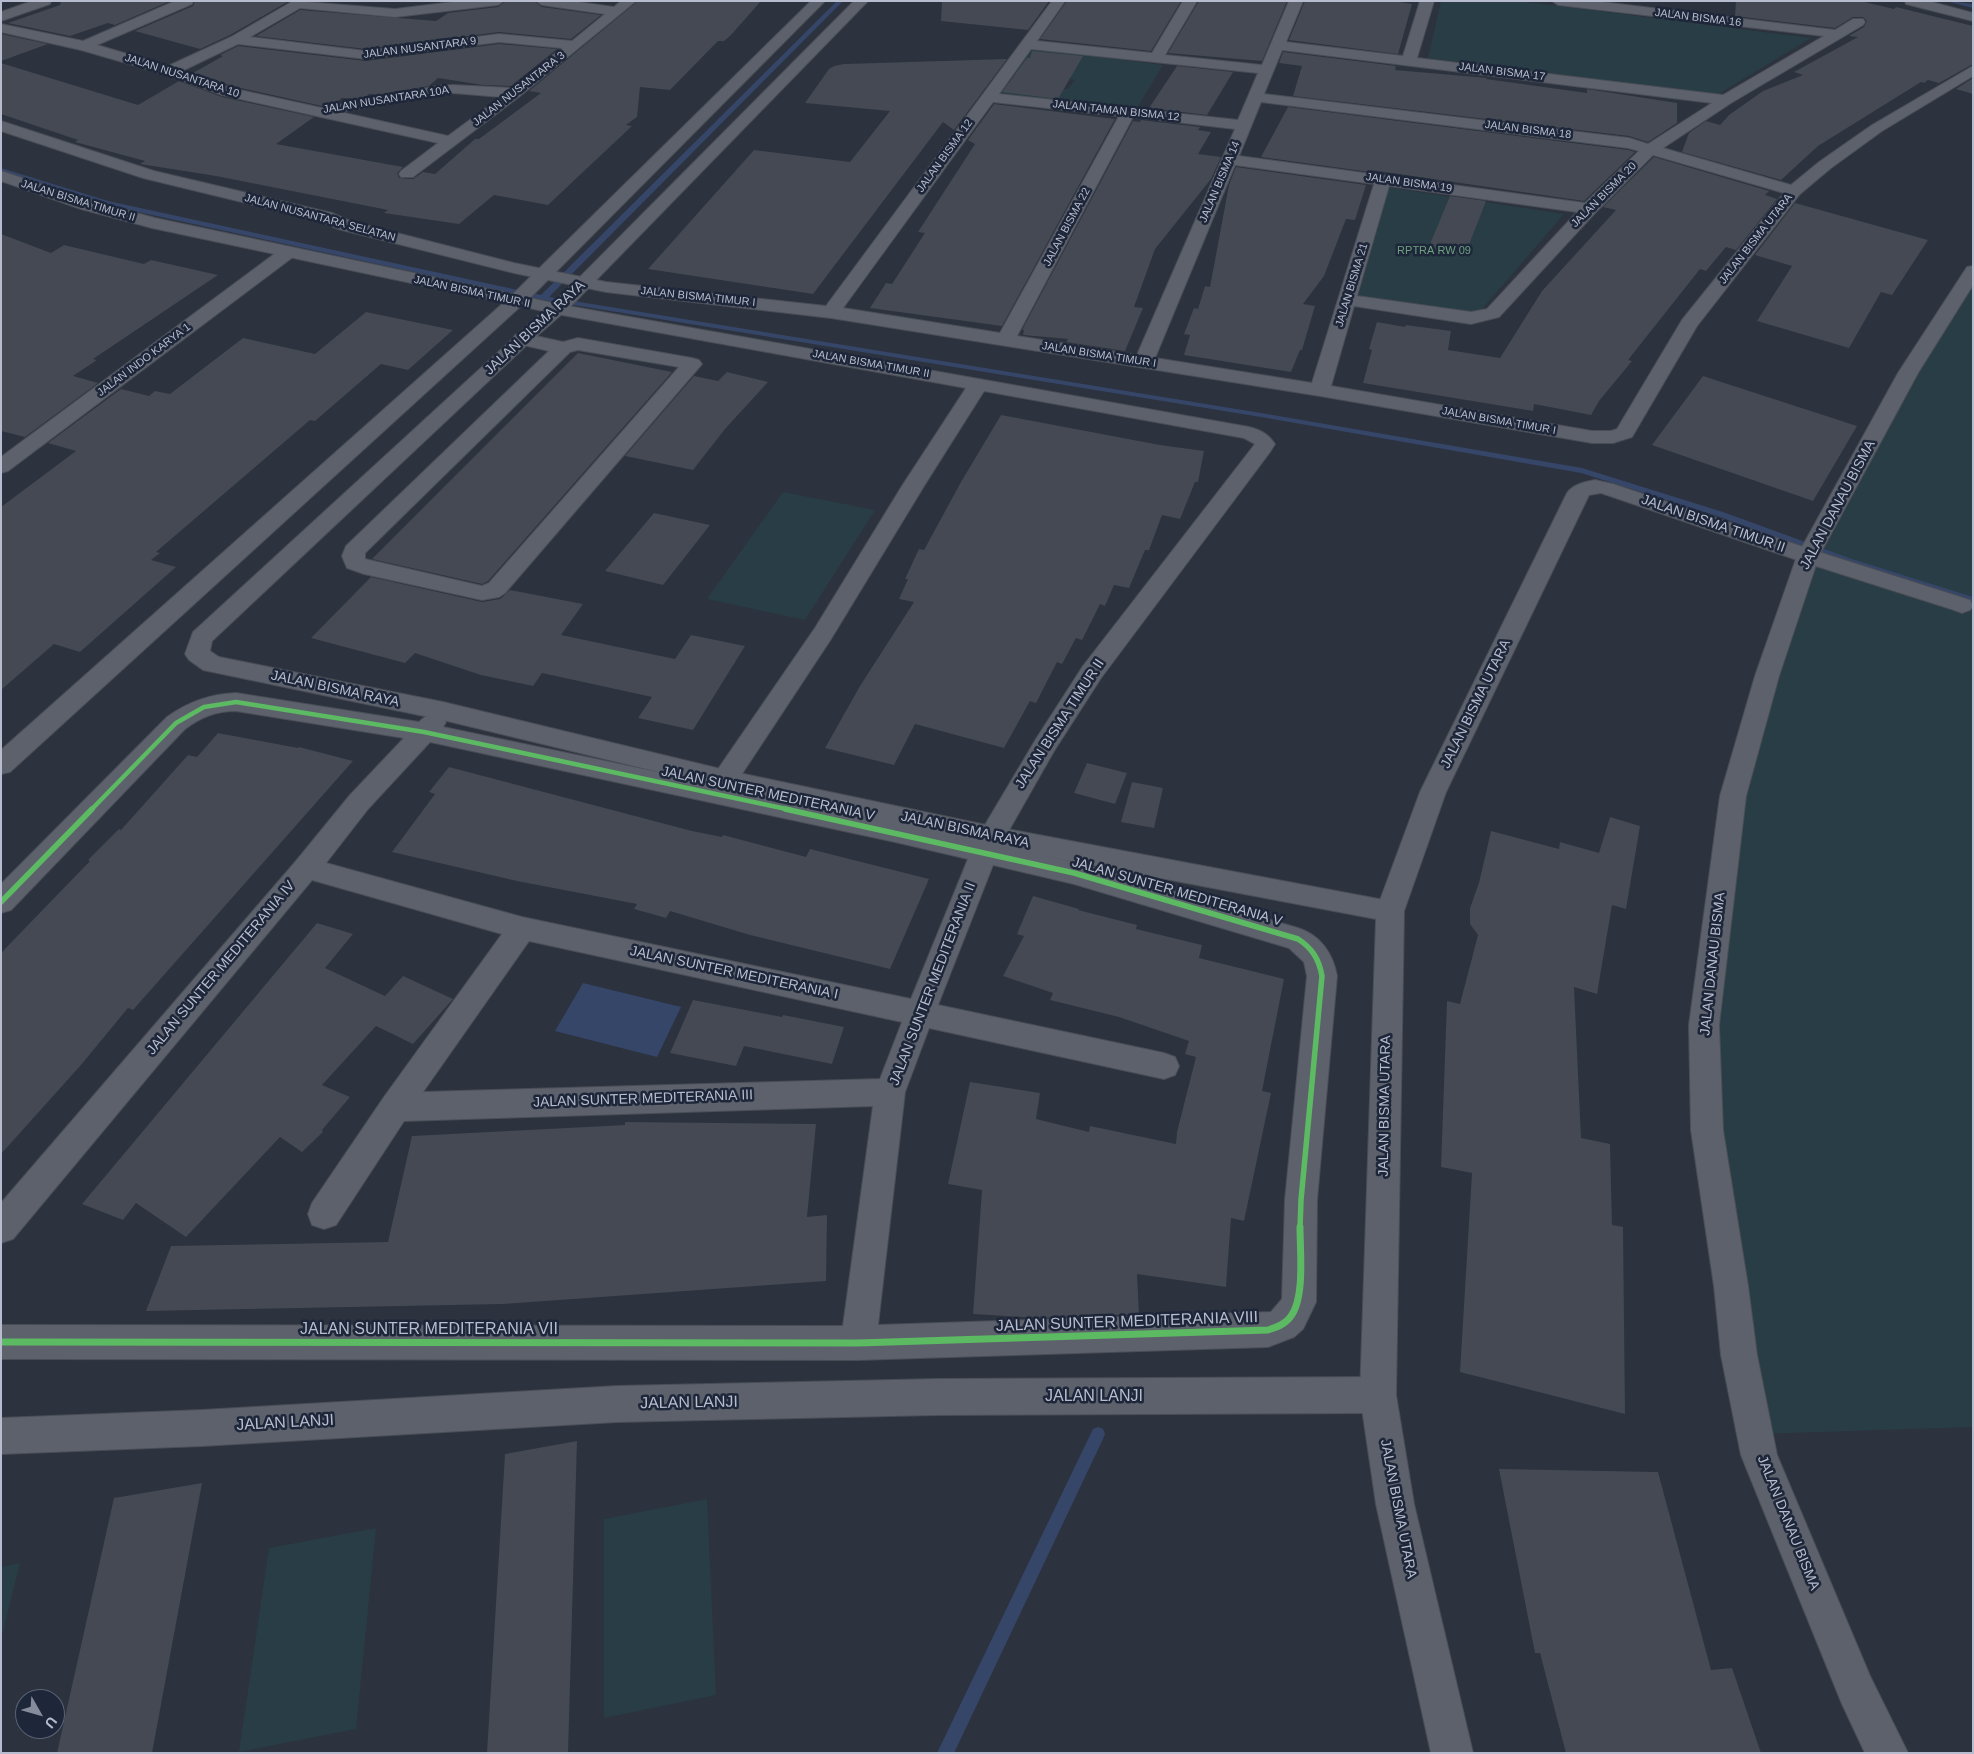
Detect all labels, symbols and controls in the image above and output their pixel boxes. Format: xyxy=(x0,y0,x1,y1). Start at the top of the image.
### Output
street label: JALAN BISMA 16 xyxy=(1654,6,1742,30)
street label: JALAN NUSANTARA 9 xyxy=(363,35,477,61)
street label: JALAN NUSANTARA 3 xyxy=(470,49,568,129)
street label: JALAN NUSANTARA 10 xyxy=(123,51,241,101)
street label: JALAN BISMA 17 xyxy=(1458,60,1546,84)
street label: JALAN NUSANTARA 10A xyxy=(322,84,450,116)
street label: JALAN TAMAN BISMA 12 xyxy=(1052,98,1180,124)
street label: JALAN BISMA 12 xyxy=(914,117,976,195)
street label: JALAN BISMA 18 xyxy=(1484,118,1572,142)
street label: JALAN BISMA 14 xyxy=(1197,139,1243,225)
street label: JALAN BISMA 20 xyxy=(1569,160,1639,230)
street label: JALAN BISMA 19 xyxy=(1365,170,1453,196)
street label: JALAN BISMA TIMUR II xyxy=(19,177,137,225)
street label: JALAN BISMA 22 xyxy=(1041,186,1093,268)
street label: JALAN NUSANTARA SELATAN xyxy=(243,191,397,245)
street label: JALAN BISMA UTARA xyxy=(1717,191,1795,287)
street label: JALAN BISMA 21 xyxy=(1333,242,1371,328)
park label: RPTRA RW 09 xyxy=(1397,244,1471,258)
street label: JALAN BISMA TIMUR II xyxy=(413,273,531,311)
street label: JALAN BISMA RAYA xyxy=(481,277,589,379)
street label: JALAN BISMA TIMUR I xyxy=(640,284,756,310)
street label: JALAN INDO KARYA 1 xyxy=(95,321,193,399)
street label: JALAN BISMA TIMUR I xyxy=(1041,339,1157,371)
street label: JALAN BISMA TIMUR II xyxy=(811,347,931,381)
street label: JALAN BISMA TIMUR I xyxy=(1441,404,1557,438)
street label: JALAN DANAU BISMA xyxy=(1797,438,1879,572)
street label: JALAN BISMA TIMUR II xyxy=(1639,491,1787,557)
street label: JALAN BISMA UTARA xyxy=(1437,637,1515,771)
street label: JALAN BISMA TIMUR II xyxy=(1012,656,1108,792)
street label: JALAN BISMA RAYA xyxy=(269,667,401,711)
street label: JALAN SUNTER MEDITERANIA V xyxy=(660,763,876,825)
street label: JALAN BISMA RAYA xyxy=(899,808,1031,852)
street label: JALAN SUNTER MEDITERANIA V xyxy=(1070,854,1284,930)
street label: JALAN SUNTER MEDITERANIA IV xyxy=(143,878,299,1058)
street label: JALAN SUNTER MEDITERANIA II xyxy=(886,880,980,1088)
street label: JALAN DANAU BISMA xyxy=(1697,892,1729,1036)
street label: JALAN SUNTER MEDITERANIA I xyxy=(628,943,840,1003)
street label: JALAN BISMA UTARA xyxy=(1375,1035,1395,1177)
street label: JALAN SUNTER MEDITERANIA III xyxy=(533,1087,753,1111)
street label: JALAN SUNTER MEDITERANIA VIII xyxy=(996,1308,1258,1336)
street label: JALAN SUNTER MEDITERANIA VII xyxy=(300,1320,558,1340)
street label: JALAN LANJI xyxy=(1045,1387,1143,1407)
street label: JALAN LANJI xyxy=(640,1393,738,1413)
street label: JALAN LANJI xyxy=(236,1411,334,1435)
street label: JALAN BISMA UTARA xyxy=(1376,1438,1420,1580)
street label: JALAN DANAU BISMA xyxy=(1753,1453,1823,1593)
north arrow xyxy=(15,1689,65,1739)
text: U xyxy=(42,1714,60,1732)

